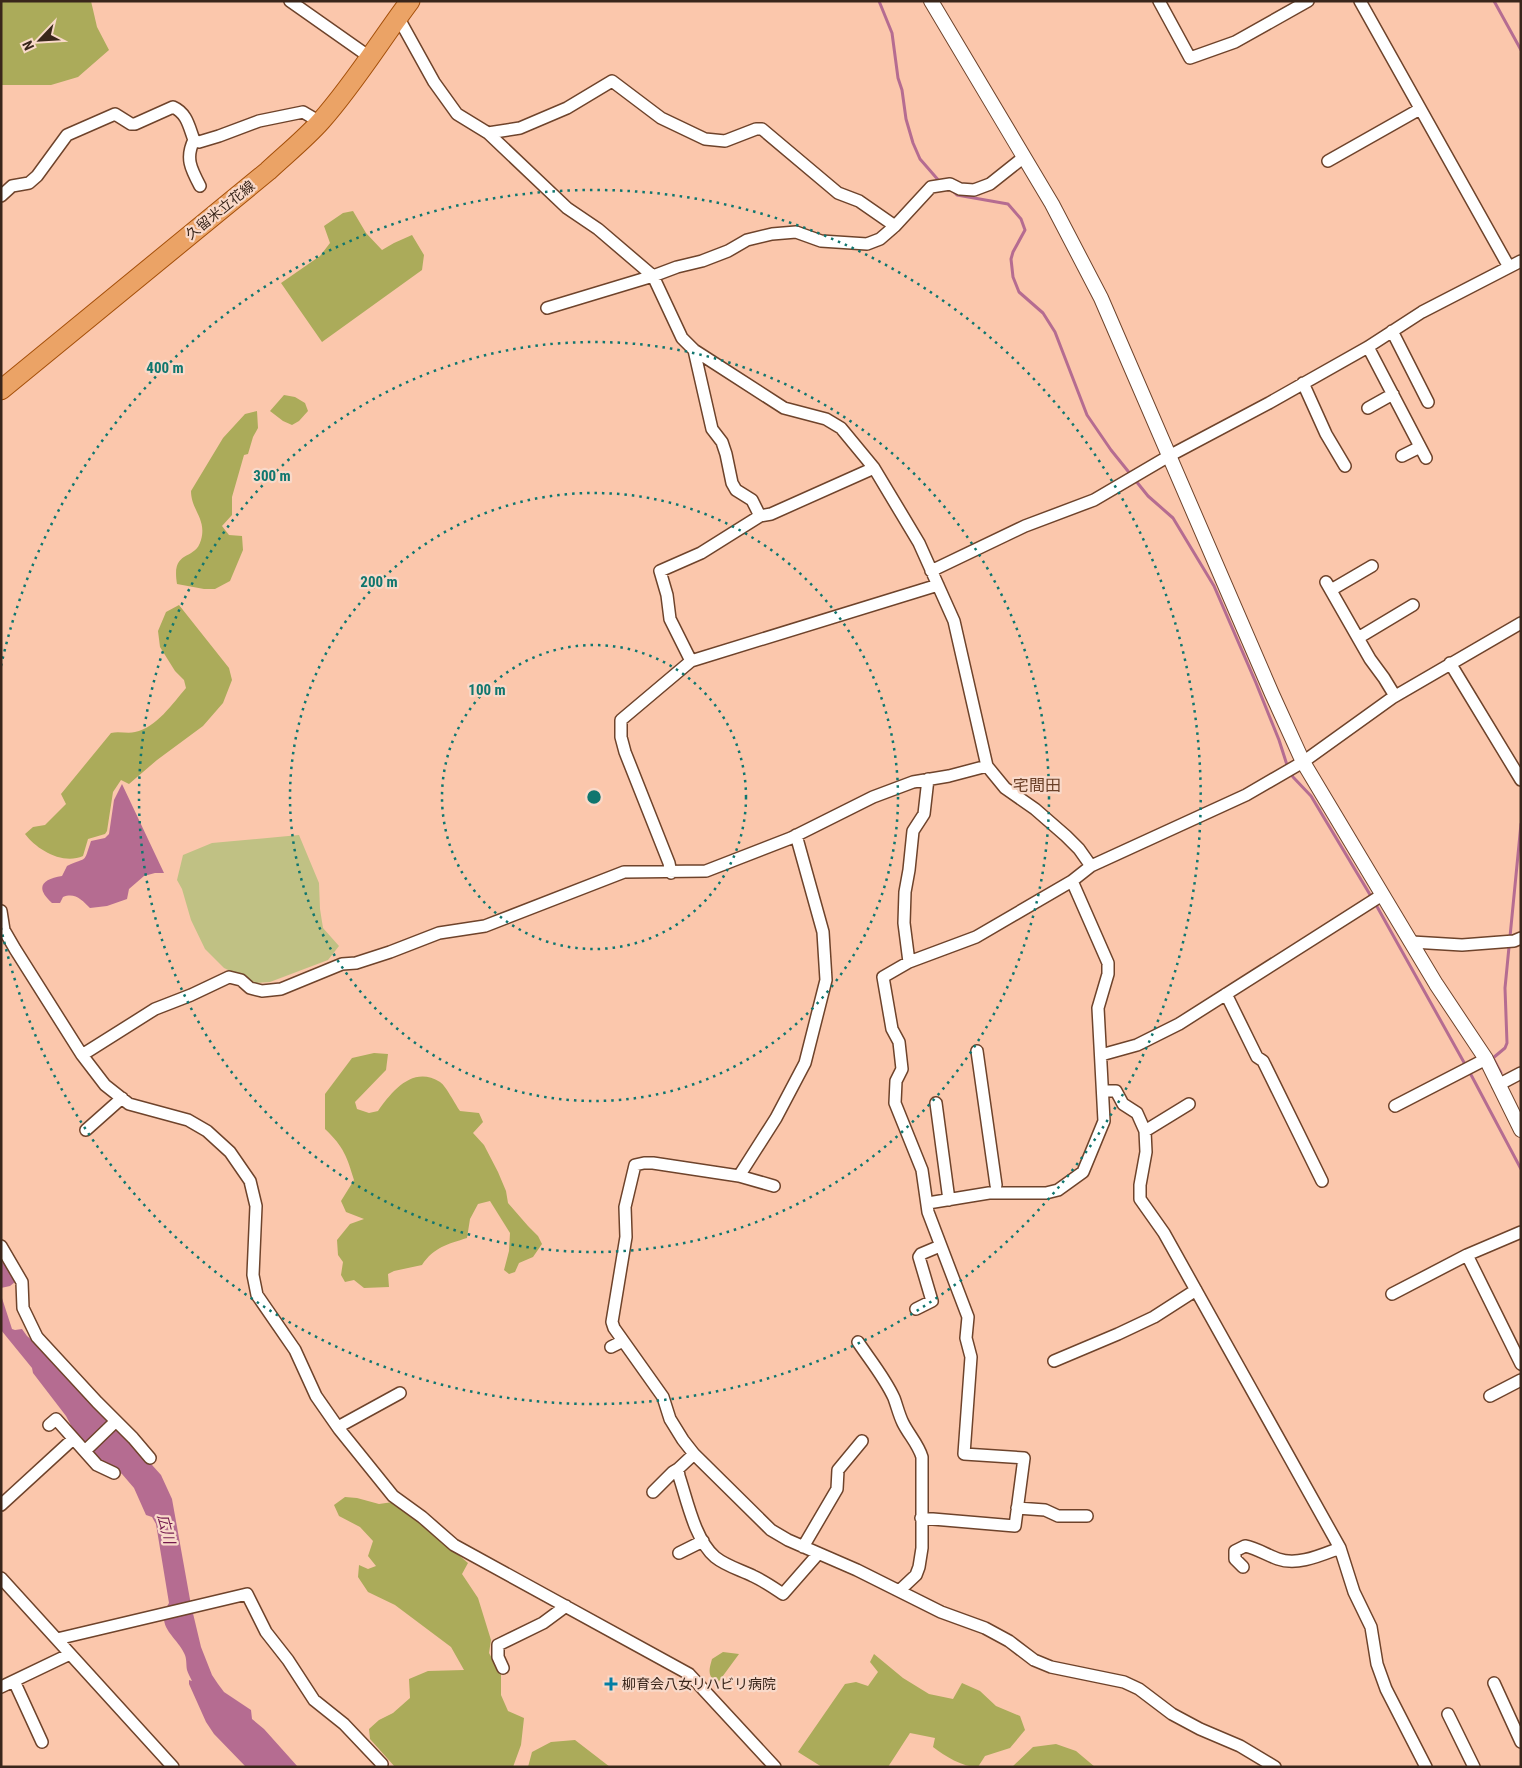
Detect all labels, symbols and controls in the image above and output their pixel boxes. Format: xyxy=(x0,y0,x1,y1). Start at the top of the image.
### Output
north arrow xyxy=(15,15,65,65)
text: N xyxy=(19,38,37,53)
street label: 久留米立花線 xyxy=(182,177,258,243)
text: 400 m xyxy=(146,359,184,377)
text: 300 m xyxy=(253,467,291,485)
text: 200 m xyxy=(360,573,398,591)
text: 100 m xyxy=(468,681,506,699)
district label: 宅間田 xyxy=(1013,776,1061,795)
centre of rings xyxy=(585,788,603,806)
water label: 広川 xyxy=(154,1512,179,1548)
place label: 柳育会八女リハビリ病院 xyxy=(622,1676,776,1692)
marker: 柳育会八女リハビリ病院 xyxy=(604,1677,618,1691)

